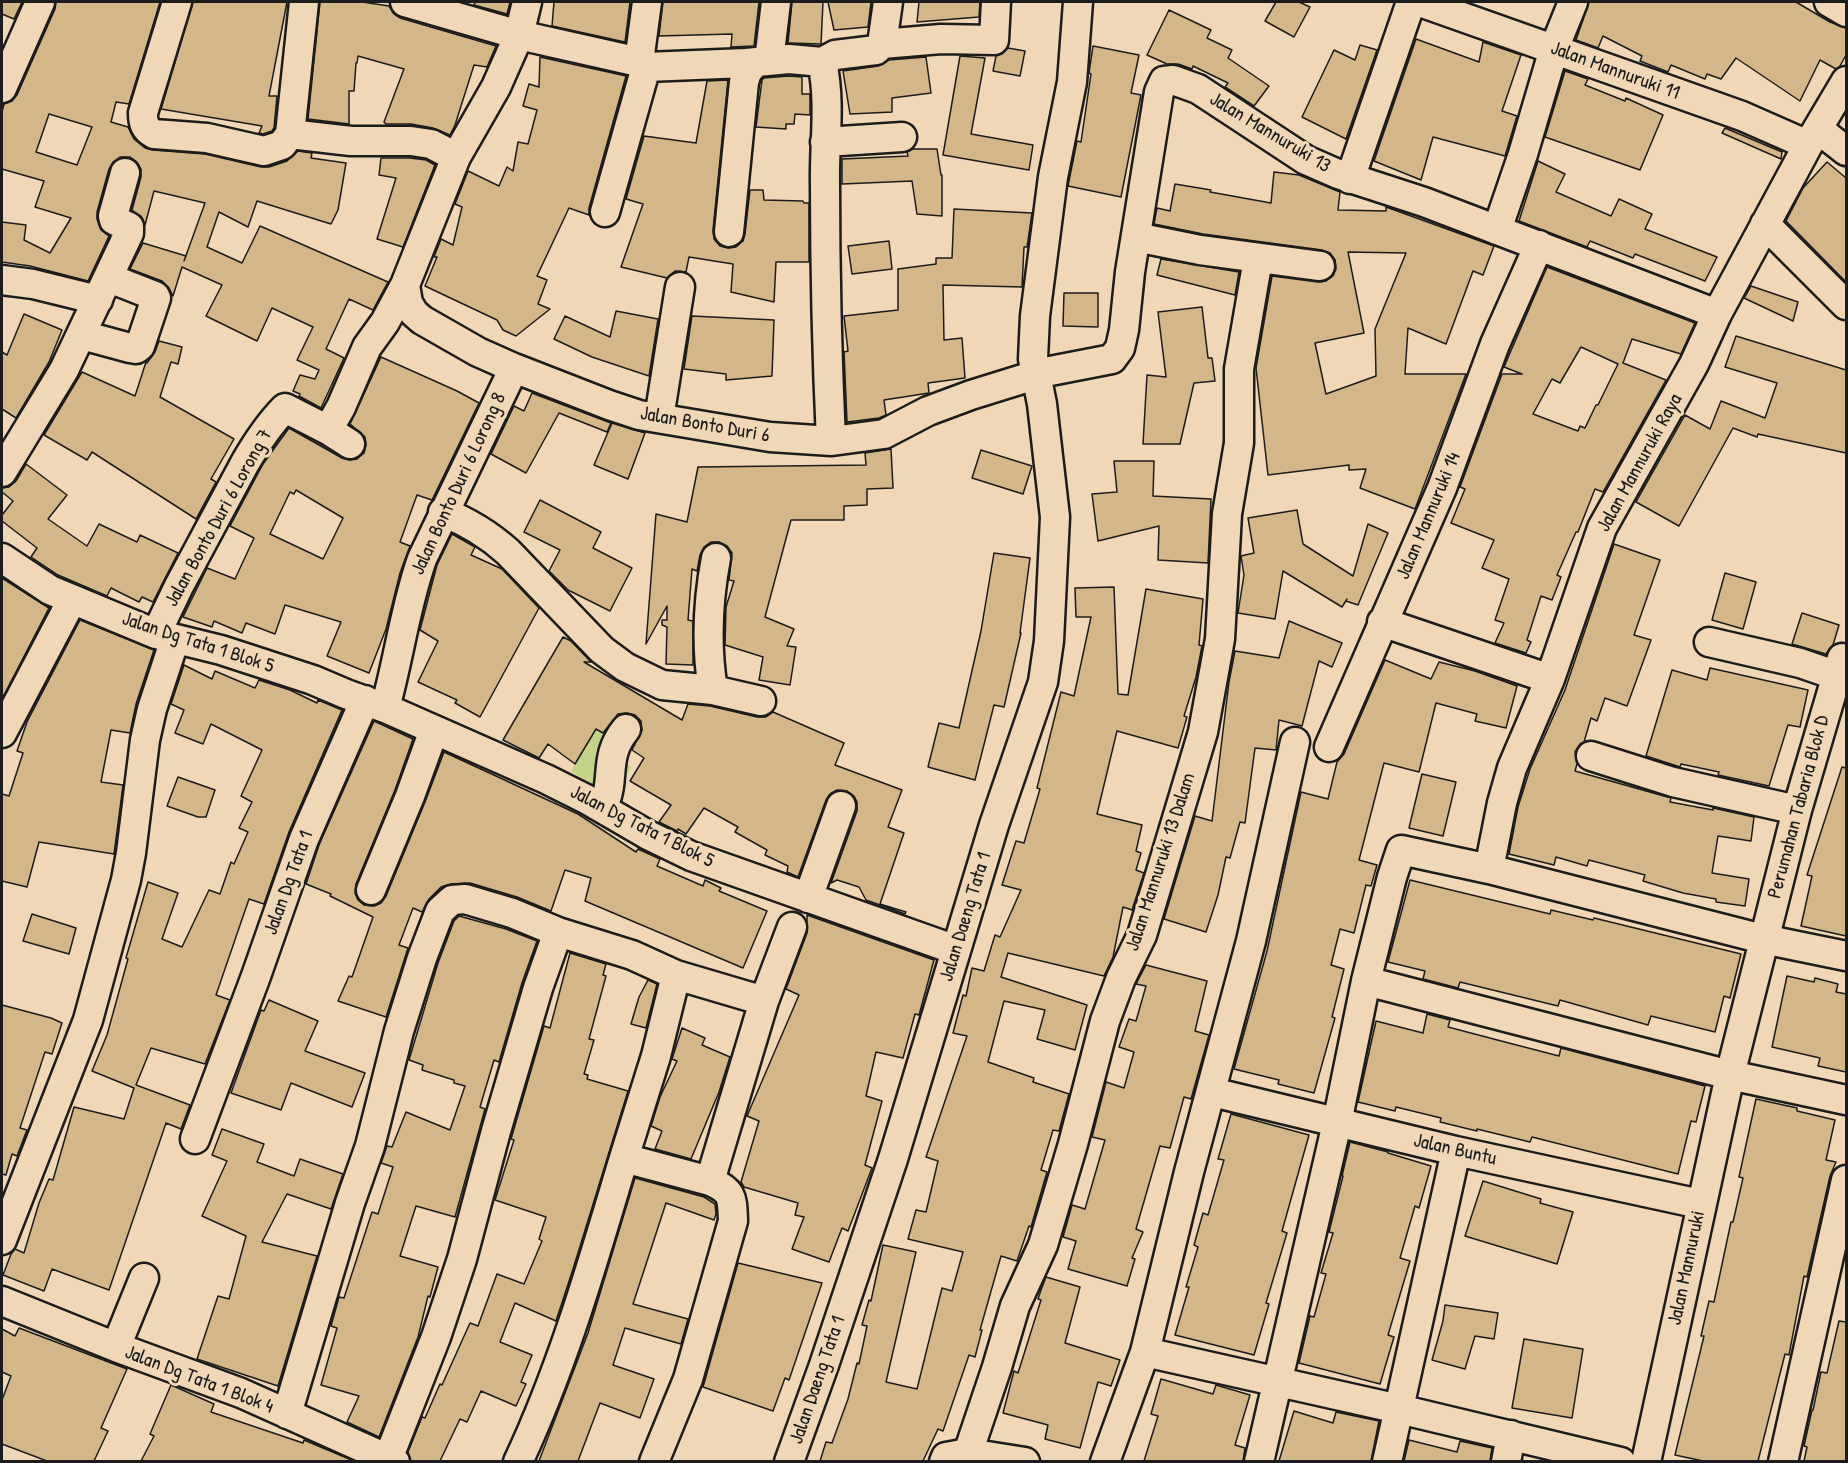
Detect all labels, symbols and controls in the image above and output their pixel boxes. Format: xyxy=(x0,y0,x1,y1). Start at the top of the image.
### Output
street label: Jalan Mannuruki 11 xyxy=(1547,37,1683,105)
street label: Jalan Mannuruki 13 xyxy=(1205,87,1335,179)
street label: Jalan Bonto Duri 6 Lorong 8 xyxy=(406,389,512,579)
street label: Jalan Mannuruki Raya xyxy=(1592,390,1688,536)
street label: Jalan Bonto Duri 6 xyxy=(638,402,772,448)
street label: Jalan Bonto Duri 6 Lorong 7 xyxy=(160,425,278,611)
street label: Jalan Mannuruki 14 xyxy=(1391,449,1467,583)
street label: Jalan Dg Tata 1 Blok 5 xyxy=(119,607,277,679)
street label: Perumahan Tabaria Blok D xyxy=(1763,713,1835,901)
street label: Jalan Mannuruki 13 Dalam xyxy=(1121,770,1201,954)
street label: Jalan Dg Tata 1 Blok 5 xyxy=(566,780,718,874)
street label: Jalan Dg Tata 1 xyxy=(259,828,319,938)
street label: Jalan Daeng Tata 1 xyxy=(935,850,997,984)
street label: Jalan Buntu xyxy=(1411,1129,1499,1171)
street label: Jalan Mannuruki xyxy=(1663,1209,1711,1327)
street label: Jalan Daeng Tata 1 xyxy=(785,1313,851,1447)
street label: Jalan Dg Tata 1 Blok 4 xyxy=(121,1341,277,1419)

